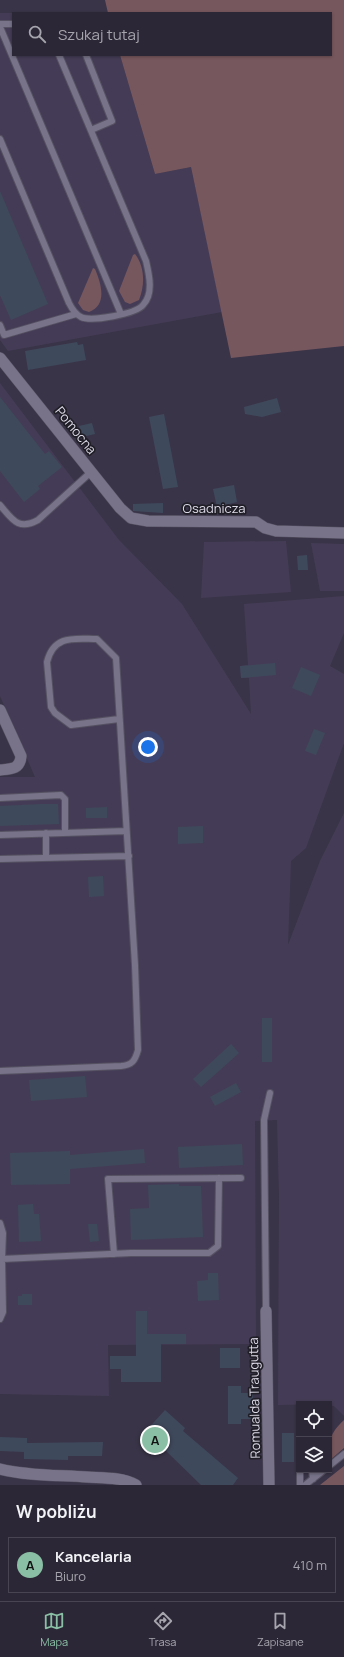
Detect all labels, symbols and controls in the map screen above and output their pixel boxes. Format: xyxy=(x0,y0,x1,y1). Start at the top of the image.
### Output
search box xyxy=(12,12,332,56)
icon: search xyxy=(26,23,48,45)
text: Szukaj tutaj xyxy=(58,24,140,45)
street label: Pomocna xyxy=(51,402,101,458)
street label: Osadnicza xyxy=(183,499,245,517)
your location xyxy=(138,737,158,757)
street label: Romualda Traugutta xyxy=(244,1337,264,1459)
map controls xyxy=(296,1401,332,1473)
button: locate xyxy=(296,1401,332,1437)
pin: A xyxy=(142,1425,168,1455)
button: layers xyxy=(296,1437,332,1473)
text: W pobliżu xyxy=(16,1500,97,1523)
text: Kancelaria xyxy=(55,1546,132,1567)
text: A xyxy=(26,1556,34,1574)
text: 410 m xyxy=(293,1556,327,1574)
text: Biuro xyxy=(55,1567,86,1585)
tab: Mapa xyxy=(40,1610,68,1649)
tab: Trasa xyxy=(149,1610,176,1649)
tab: Zapisane xyxy=(257,1610,304,1649)

